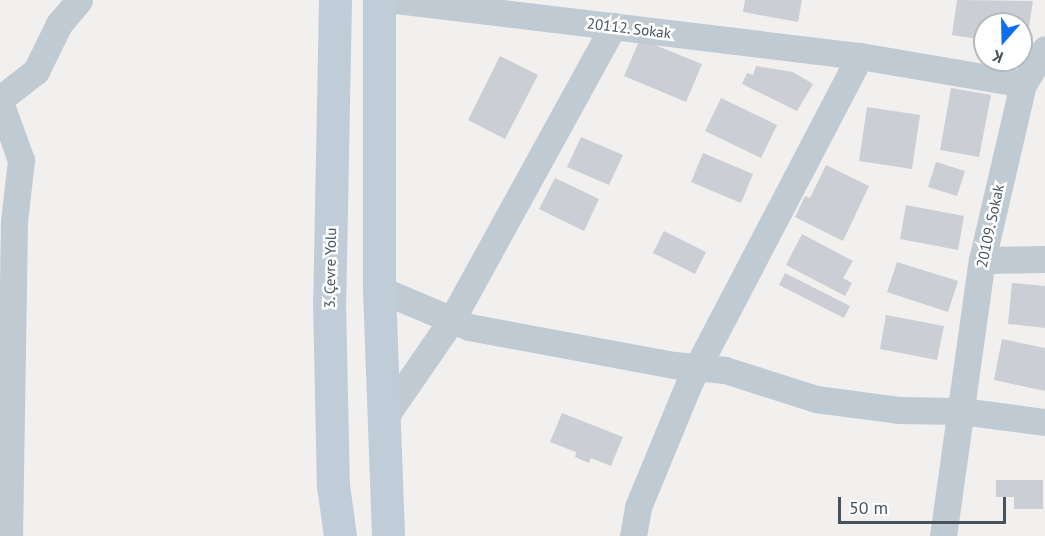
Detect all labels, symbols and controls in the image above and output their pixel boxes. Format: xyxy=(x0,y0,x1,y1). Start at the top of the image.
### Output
north arrow xyxy=(973,12,1033,72)
street label: 20112. Sokak xyxy=(585,14,673,42)
text: K xyxy=(989,46,1006,68)
street label: 20109. Sokak xyxy=(972,182,1008,270)
street label: 3. Çevre Yolu xyxy=(320,227,340,309)
scale bar xyxy=(841,485,1009,523)
text: 50 m xyxy=(849,496,888,519)

